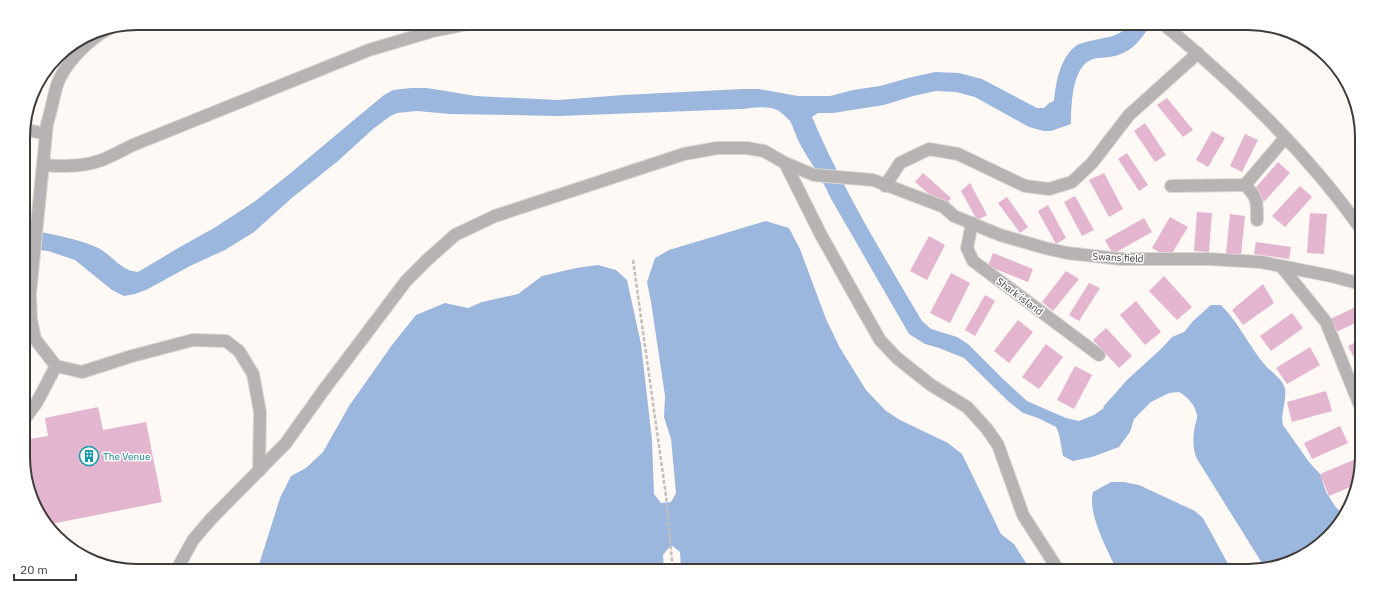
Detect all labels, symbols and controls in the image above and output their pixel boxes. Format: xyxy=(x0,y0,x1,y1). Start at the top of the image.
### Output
street label: Swans field xyxy=(1092,250,1144,265)
street label: Shark island xyxy=(994,275,1046,318)
building icon: The Venue xyxy=(78,445,100,467)
place label: The Venue xyxy=(103,450,151,463)
scale bar xyxy=(14,556,76,582)
text: 20 m xyxy=(20,562,48,577)

